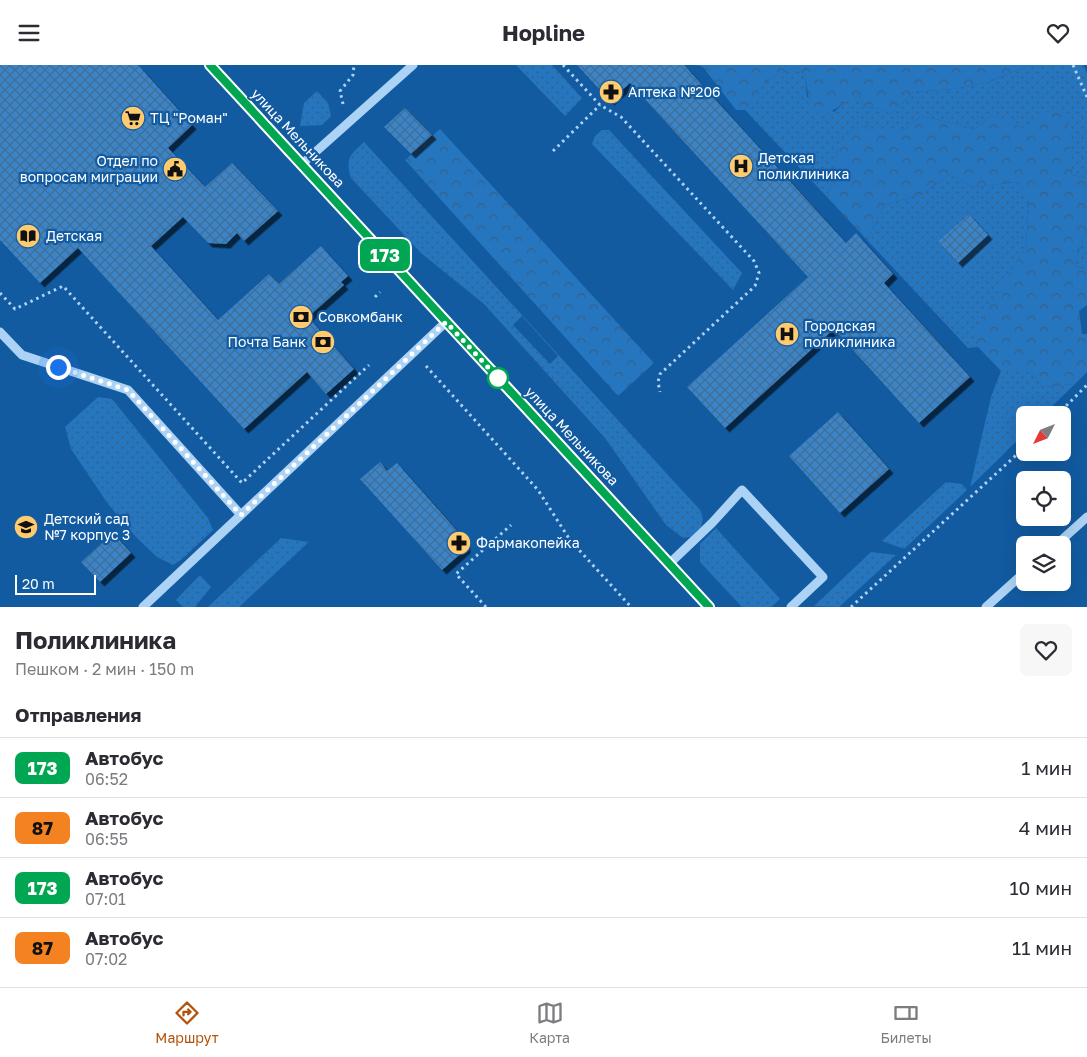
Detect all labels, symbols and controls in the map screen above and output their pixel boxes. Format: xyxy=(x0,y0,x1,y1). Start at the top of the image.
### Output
icon: menu xyxy=(15,19,43,47)
text: Hopline xyxy=(502,19,585,46)
icon: heart xyxy=(1044,19,1072,47)
pharmacy icon: Аптека №206 xyxy=(598,79,624,105)
place label: Аптека №206 xyxy=(628,83,721,100)
street label: улица Мельникова xyxy=(248,85,349,191)
supermarket icon: ТЦ "Роман" xyxy=(120,105,146,131)
place label: ТЦ "Роман" xyxy=(150,109,228,126)
place label: Детская поликлиника xyxy=(758,149,849,182)
place label: Отдел по вопросам миграции xyxy=(20,152,158,185)
hospital icon: Детская поликлиника xyxy=(728,153,754,179)
public building icon: Отдел по вопросам миграции xyxy=(162,156,188,182)
library icon: Детская xyxy=(15,223,41,249)
place label: Детская xyxy=(46,227,102,244)
line badge: 173 xyxy=(356,239,414,271)
text: 173 xyxy=(370,244,400,266)
bank icon: Совкомбанк xyxy=(288,304,314,330)
place label: Совкомбанк xyxy=(318,308,403,325)
place label: Городская поликлиника xyxy=(804,317,895,350)
hospital icon: Городская поликлиника xyxy=(774,321,800,347)
bank icon: Почта Банк xyxy=(310,329,336,355)
place label: Почта Банк xyxy=(228,333,306,350)
your location xyxy=(46,355,71,380)
unlabelled marker xyxy=(487,367,509,389)
street label: улица Мельникова xyxy=(522,383,623,489)
north arrow xyxy=(1016,406,1071,461)
map controls xyxy=(1016,406,1071,591)
button: locate xyxy=(1016,471,1071,526)
place label: Детский сад №7 корпус 3 xyxy=(44,510,130,543)
school or university icon: Детский сад №7 корпус 3 xyxy=(13,514,39,540)
pharmacy icon: Фармакопейка xyxy=(446,530,472,556)
place label: Фармакопейка xyxy=(476,534,580,551)
button: layers xyxy=(1016,536,1071,591)
scale bar xyxy=(15,572,96,595)
text: 20 m xyxy=(22,575,55,592)
button: heart xyxy=(1020,624,1072,676)
text: Поликлиника xyxy=(15,625,176,654)
text: Пешком · 2 мин · 150 m xyxy=(15,659,194,679)
text: Отправления xyxy=(15,703,141,726)
text: Автобус xyxy=(85,746,163,769)
text: 1 мин xyxy=(1021,756,1072,779)
text: 173 xyxy=(27,757,58,779)
text: 06:52 xyxy=(85,769,128,789)
text: Автобус xyxy=(85,806,163,829)
text: 4 мин xyxy=(1019,816,1072,839)
text: 87 xyxy=(32,817,53,839)
text: 06:55 xyxy=(85,829,128,849)
text: Автобус xyxy=(85,866,163,889)
text: 10 мин xyxy=(1009,876,1072,899)
text: 173 xyxy=(27,877,58,899)
text: 07:01 xyxy=(85,889,126,909)
text: Автобус xyxy=(85,926,163,949)
text: 11 мин xyxy=(1012,936,1072,959)
text: 87 xyxy=(32,937,53,959)
text: 07:02 xyxy=(85,949,127,969)
tab: Маршрут xyxy=(155,999,219,1046)
tab: Карта xyxy=(529,999,570,1046)
tab: Билеты xyxy=(881,999,932,1046)

